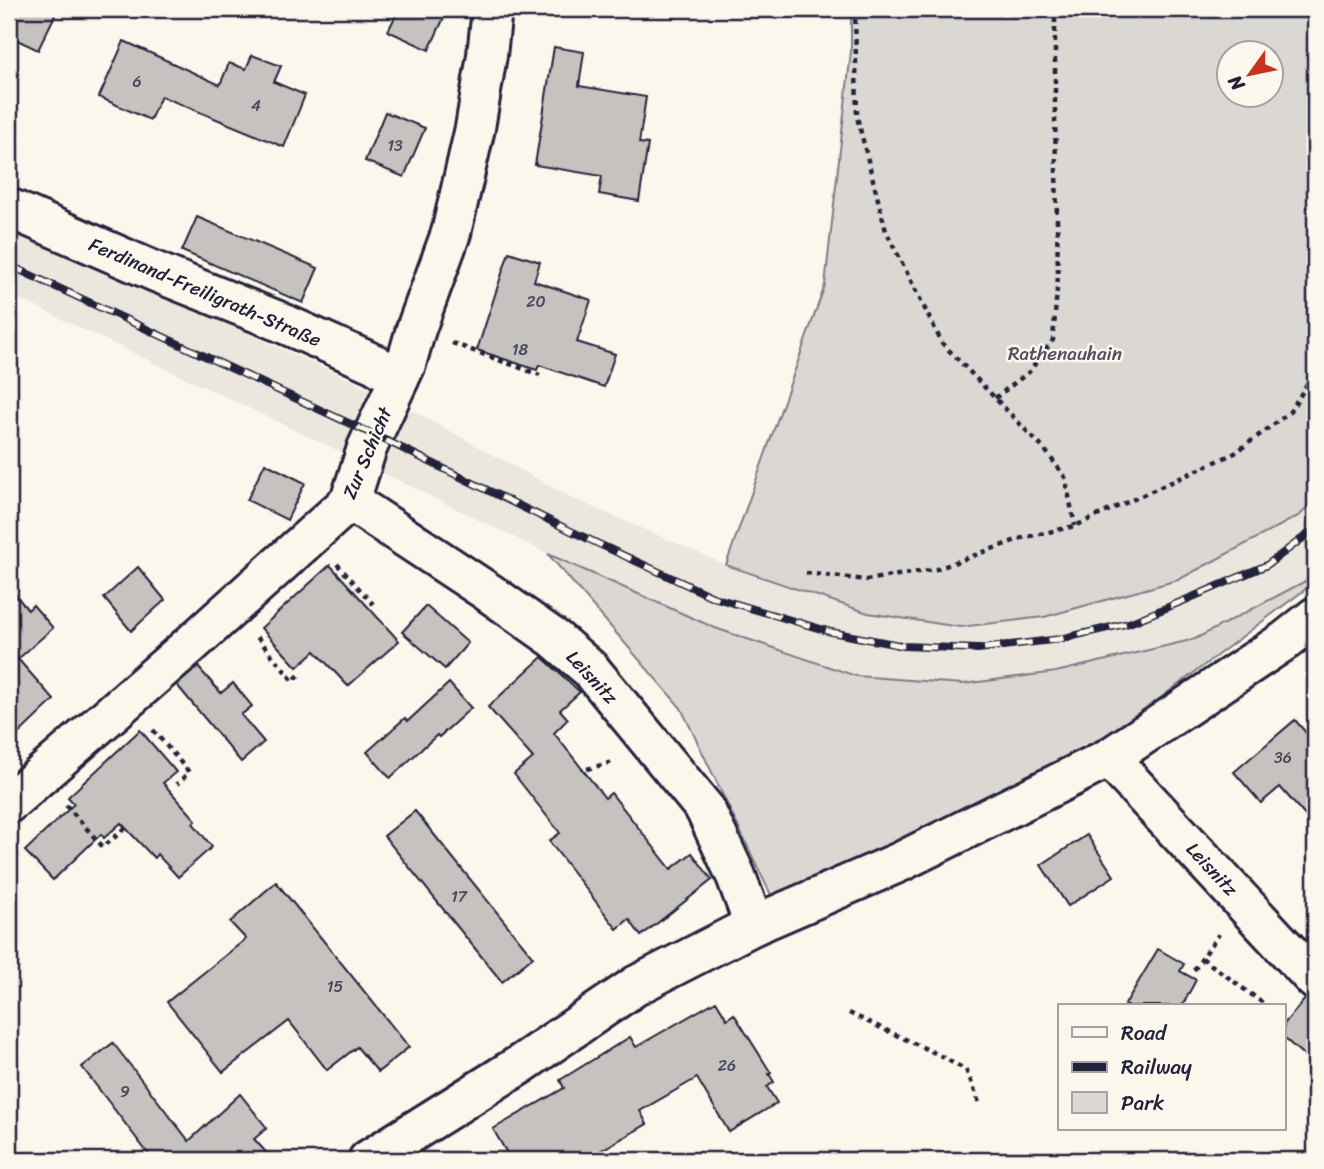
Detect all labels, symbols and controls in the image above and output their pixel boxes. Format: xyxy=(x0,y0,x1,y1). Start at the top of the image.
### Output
north arrow xyxy=(1216,38,1286,108)
house number: 6 xyxy=(132,67,142,96)
text: N xyxy=(1218,68,1254,98)
house number: 4 xyxy=(251,91,261,120)
house number: 13 xyxy=(387,131,403,160)
street label: Ferdinand-Freiligrath-Straße xyxy=(84,228,327,356)
house number: 20 xyxy=(526,287,546,316)
house number: 18 xyxy=(512,335,529,364)
park label: Rathenauhain xyxy=(1008,337,1122,370)
street label: Zur Schicht xyxy=(333,401,402,504)
street label: Leisnitz xyxy=(558,642,627,713)
house number: 36 xyxy=(1274,743,1292,772)
street label: Leisnitz xyxy=(1178,834,1247,905)
house number: 17 xyxy=(451,882,468,911)
house number: 15 xyxy=(327,972,344,1001)
legend xyxy=(1058,1004,1286,1130)
text: Road xyxy=(1121,1014,1168,1052)
text: Railway xyxy=(1121,1048,1192,1086)
house number: 26 xyxy=(718,1051,736,1080)
house number: 9 xyxy=(120,1077,130,1106)
text: Park xyxy=(1121,1084,1164,1122)

